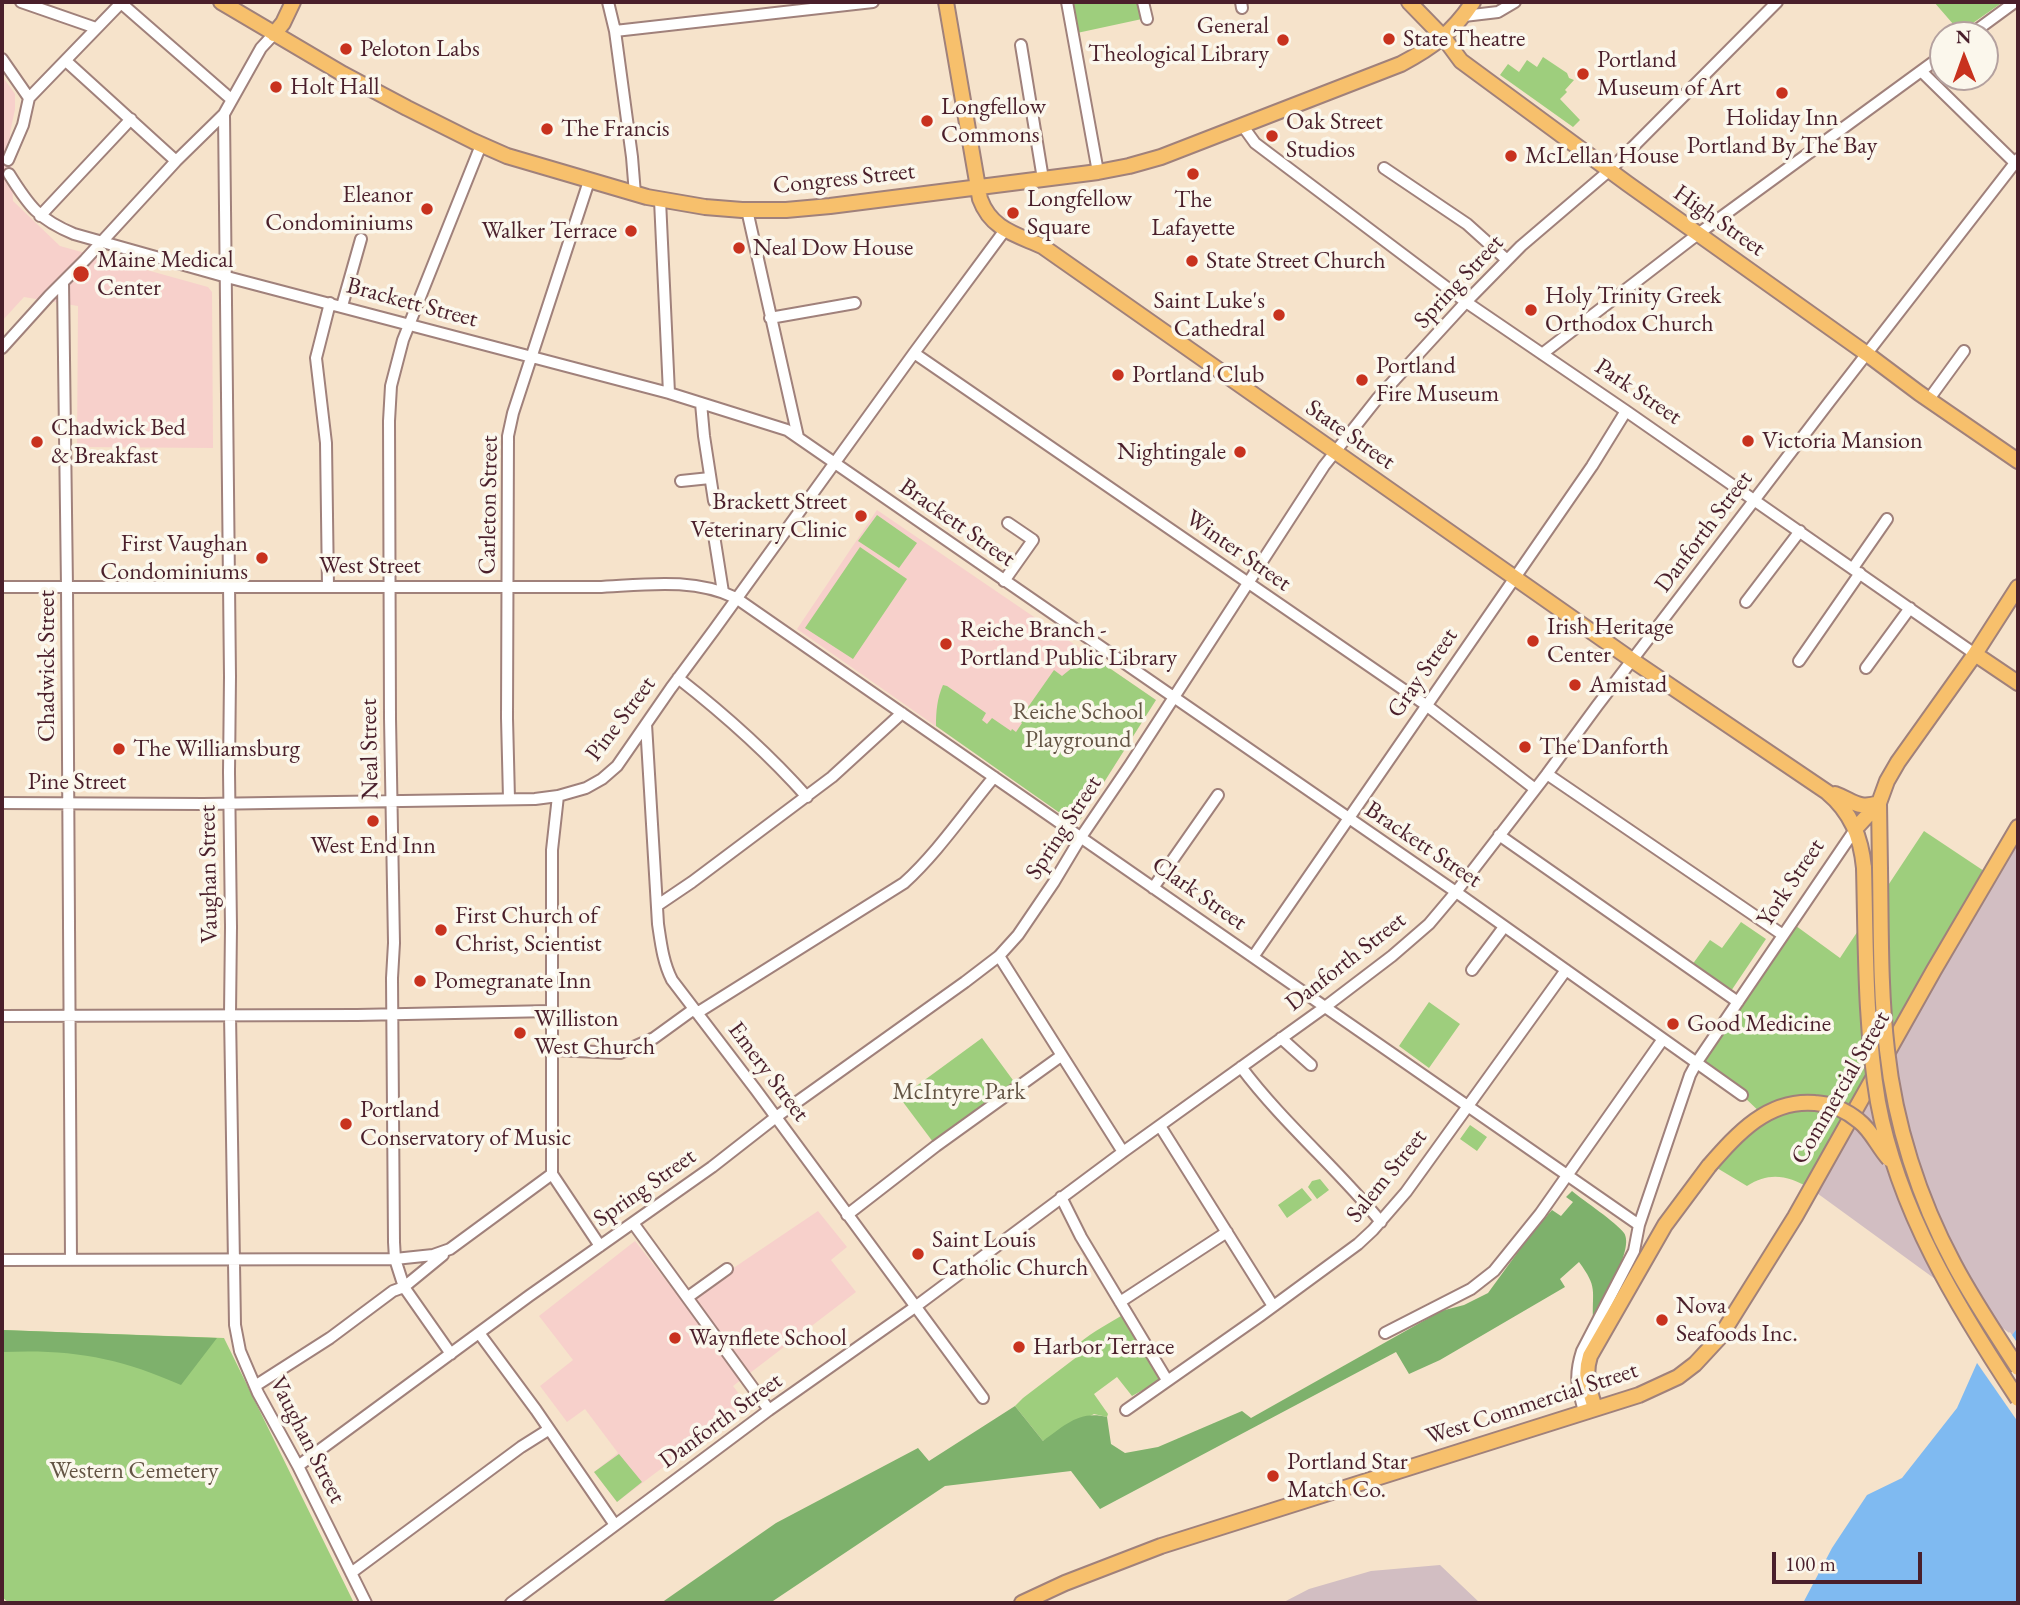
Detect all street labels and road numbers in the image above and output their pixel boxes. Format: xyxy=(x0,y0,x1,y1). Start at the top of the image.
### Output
street label: Congress Street xyxy=(772,157,916,201)
street label: High Street xyxy=(1667,179,1771,263)
street label: Spring Street xyxy=(1408,229,1510,335)
street label: Brackett Street xyxy=(343,272,481,334)
street label: Park Street xyxy=(1589,353,1687,431)
street label: State Street xyxy=(1300,394,1400,476)
street label: Carleton Street xyxy=(473,435,505,575)
street label: Danforth Street xyxy=(1649,466,1759,598)
street label: Brackett Street xyxy=(894,473,1020,573)
street label: Winter Street xyxy=(1180,504,1296,598)
street label: West Street xyxy=(319,552,421,580)
street label: Chadwick Street xyxy=(33,590,61,742)
street label: Gray Street xyxy=(1382,623,1464,723)
street label: Pine Street xyxy=(580,671,662,767)
street label: Neal Street xyxy=(355,698,385,800)
street label: Pine Street xyxy=(28,768,126,796)
street label: Spring Street xyxy=(1020,771,1108,885)
street label: Brackett Street xyxy=(1359,795,1487,895)
street label: Vaughan Street xyxy=(193,804,225,944)
street label: York Street xyxy=(1751,833,1831,933)
street label: Clark Street xyxy=(1146,851,1252,937)
street label: Danforth Street xyxy=(1280,906,1412,1018)
street label: Commercial Street xyxy=(1785,1006,1897,1170)
street label: Emery Street xyxy=(721,1016,815,1128)
street label: Salem Street xyxy=(1341,1123,1433,1229)
street label: Spring Street xyxy=(588,1142,702,1234)
street label: West Commercial Street xyxy=(1422,1356,1642,1452)
street label: Danforth Street xyxy=(654,1367,788,1475)
street label: Vaughan Street xyxy=(263,1372,351,1508)

